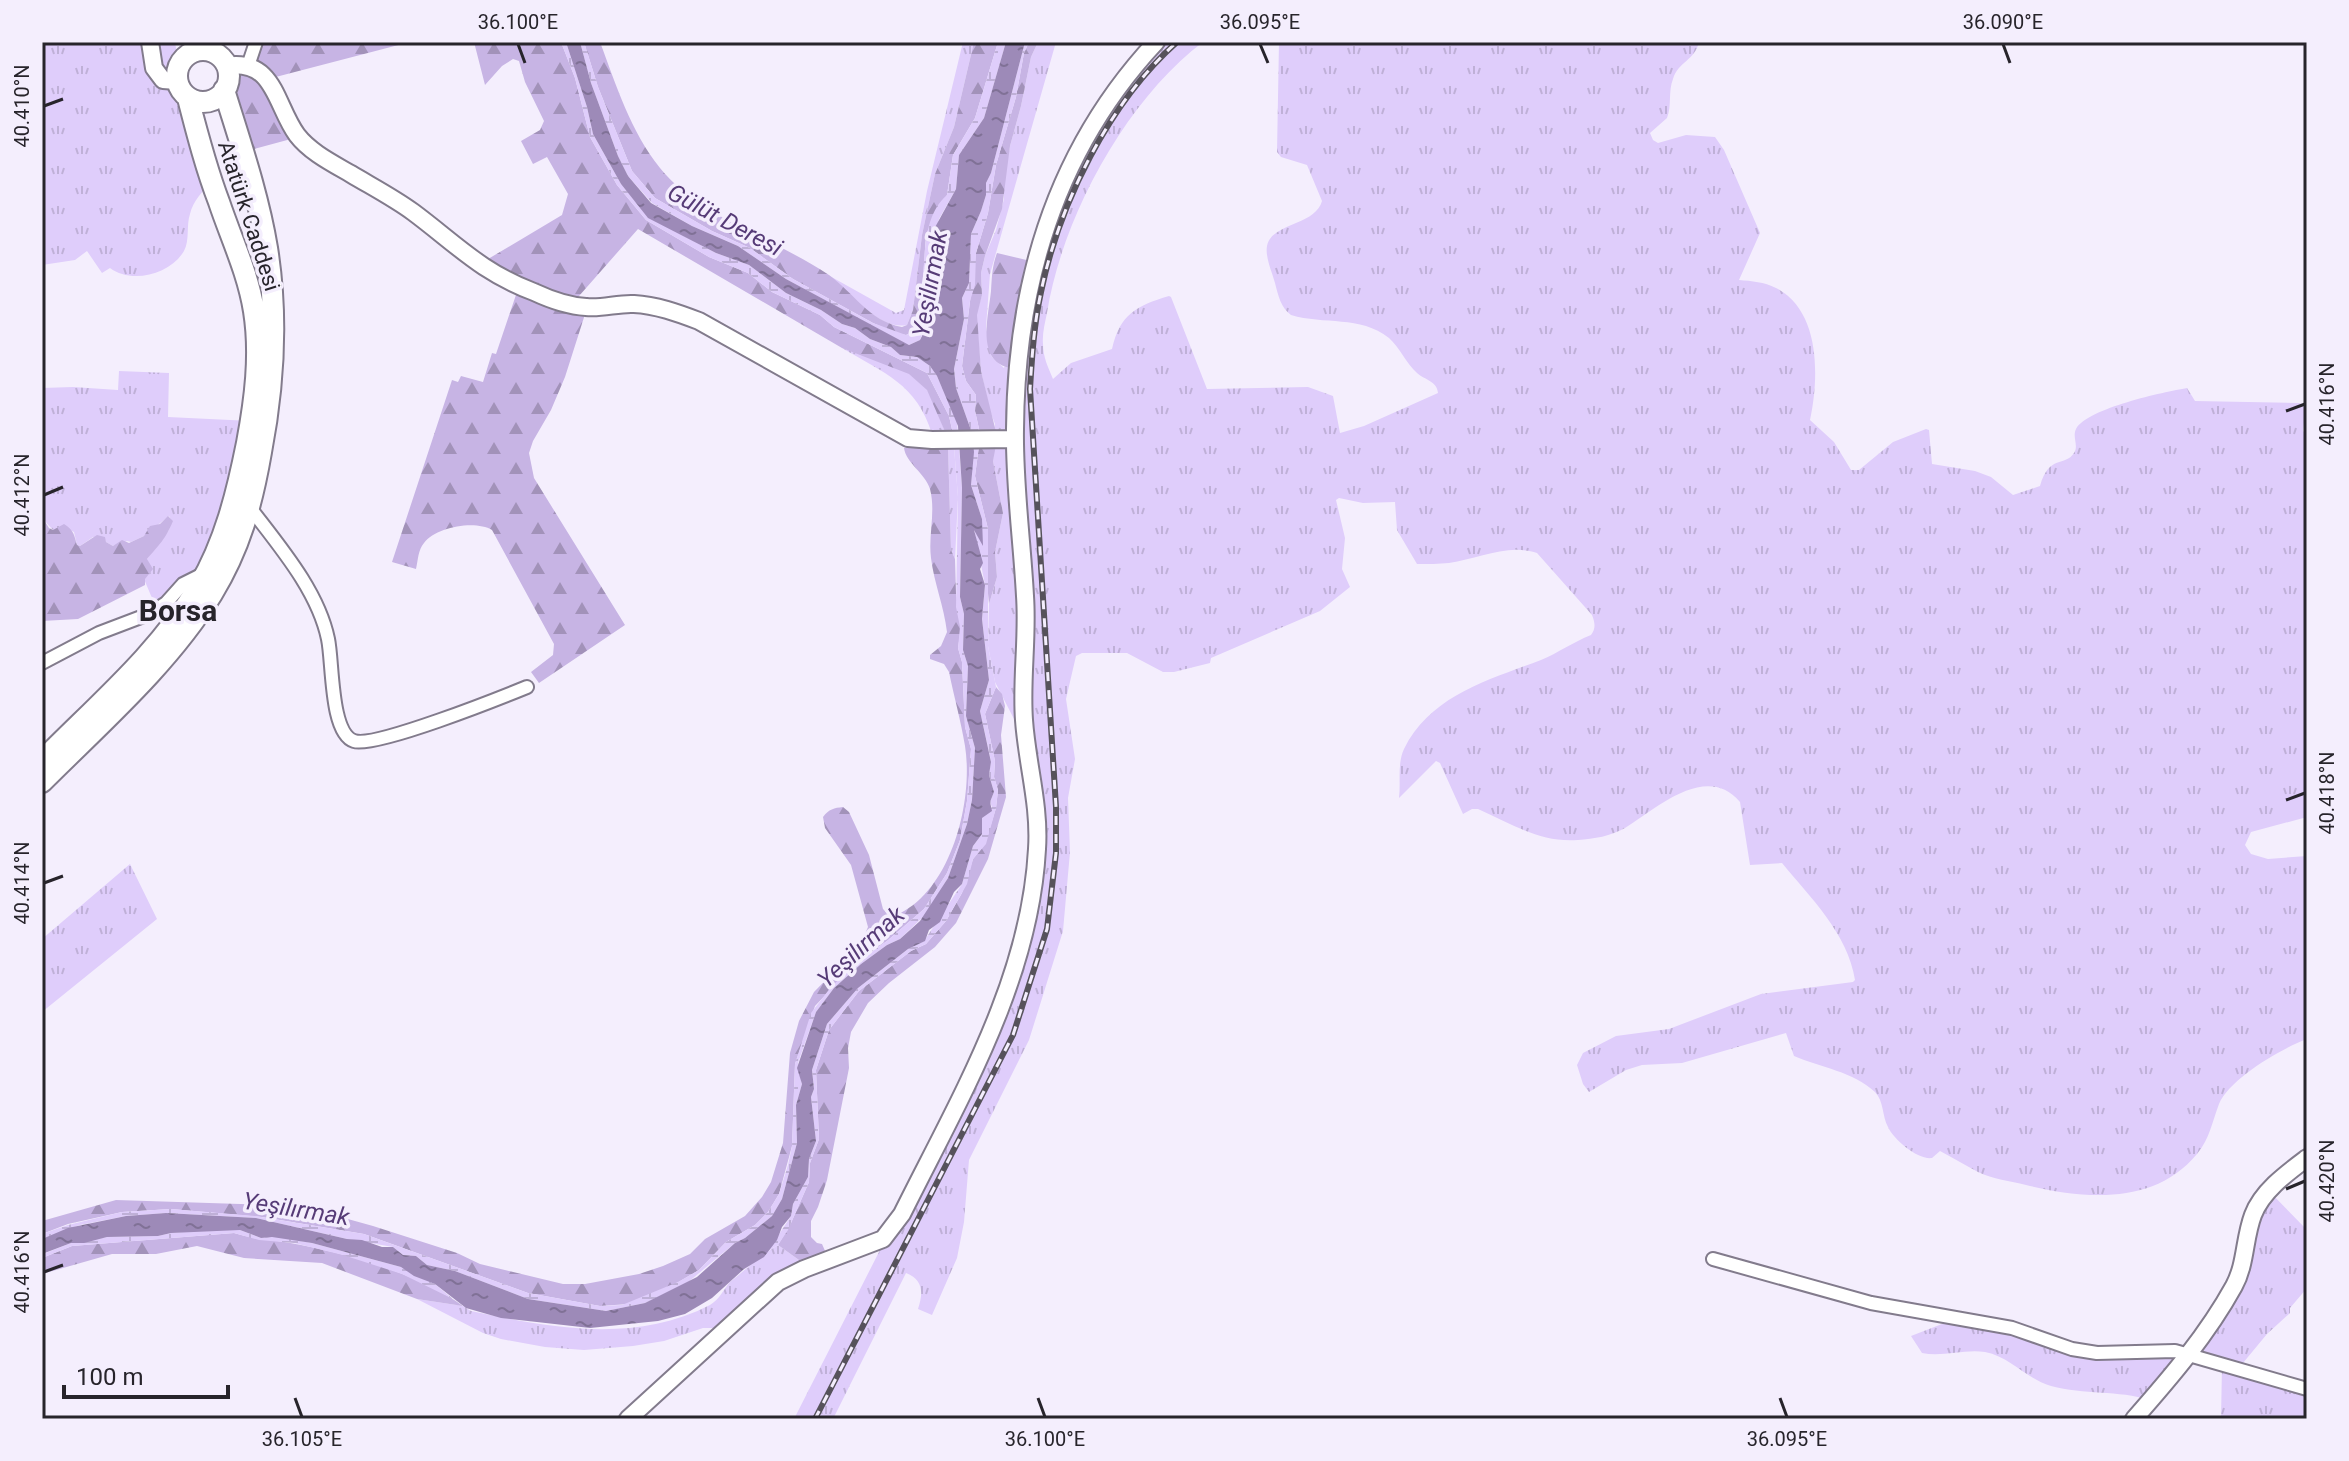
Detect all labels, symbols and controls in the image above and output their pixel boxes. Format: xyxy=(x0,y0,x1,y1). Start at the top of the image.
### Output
text: 36.100°E xyxy=(478,10,558,34)
text: 36.095°E xyxy=(1220,10,1300,34)
text: 36.090°E xyxy=(1963,10,2043,34)
text: 40.410°N xyxy=(10,64,34,148)
street label: Atatürk Caddesi xyxy=(213,138,285,294)
water label: Gülüt Deresi xyxy=(663,178,787,262)
water label: Yeşilırmak xyxy=(907,227,953,339)
text: 40.416°N xyxy=(2315,362,2339,446)
text: 40.412°N xyxy=(10,453,34,537)
district label: Borsa xyxy=(139,593,217,628)
text: 40.418°N xyxy=(2315,751,2339,835)
text: 40.414°N xyxy=(10,841,34,925)
water label: Yeşilırmak xyxy=(812,900,911,993)
text: 40.420°N xyxy=(2315,1139,2339,1223)
water label: Yeşilırmak xyxy=(241,1187,352,1231)
text: 40.416°N xyxy=(10,1230,34,1314)
scale bar xyxy=(64,1349,228,1399)
text: 100 m xyxy=(76,1363,143,1391)
text: 36.105°E xyxy=(262,1427,342,1451)
text: 36.100°E xyxy=(1005,1427,1085,1451)
text: 36.095°E xyxy=(1747,1427,1827,1451)

